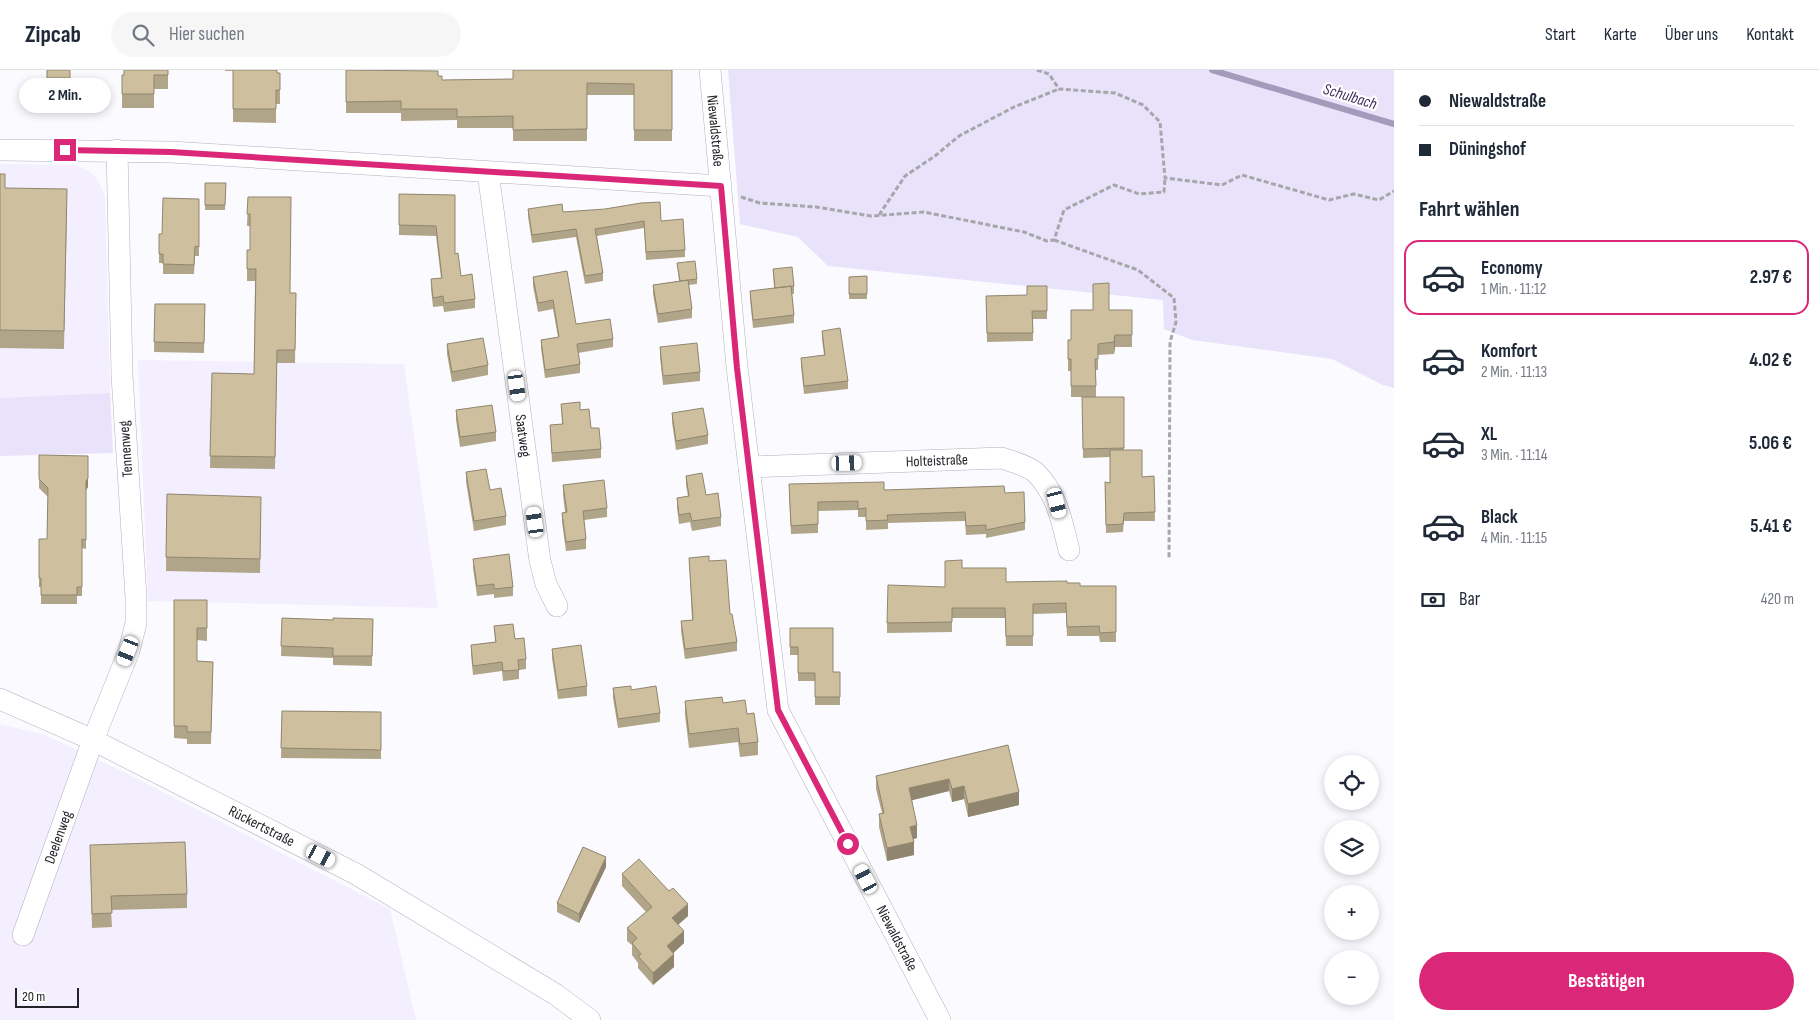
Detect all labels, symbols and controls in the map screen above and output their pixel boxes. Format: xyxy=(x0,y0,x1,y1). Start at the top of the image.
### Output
search box xyxy=(111,12,461,57)
text: Zipcab xyxy=(25,20,81,49)
icon: search xyxy=(129,21,157,49)
text: Hier suchen xyxy=(169,23,245,46)
text: Start xyxy=(1545,24,1576,45)
text: Karte xyxy=(1604,24,1637,45)
text: Über uns xyxy=(1665,24,1718,45)
text: Kontakt xyxy=(1746,24,1794,45)
callout: 2 Min. xyxy=(19,78,111,112)
water label: Schulbach xyxy=(1321,80,1379,114)
text: 2 Min. xyxy=(48,86,82,105)
text: Niewaldstraße xyxy=(1449,90,1546,113)
street label: Niewaldstraße xyxy=(703,94,728,167)
text: Düningshof xyxy=(1449,138,1526,161)
route end xyxy=(54,139,76,161)
text: Fahrt wählen xyxy=(1419,196,1520,223)
icon: car xyxy=(1421,255,1466,300)
text: Economy xyxy=(1481,257,1543,280)
text: 2.97 € xyxy=(1750,266,1792,289)
text: 1 Min. · 11:12 xyxy=(1481,280,1546,299)
icon: car xyxy=(1421,338,1466,383)
text: Komfort xyxy=(1481,340,1537,363)
text: 4.02 € xyxy=(1749,349,1792,372)
text: 2 Min. · 11:13 xyxy=(1481,363,1547,382)
car xyxy=(507,370,526,402)
street label: Saatweg xyxy=(511,413,536,458)
street label: Tennenweg xyxy=(115,420,137,478)
icon: car xyxy=(1421,421,1466,466)
text: XL xyxy=(1481,423,1497,446)
text: 5.06 € xyxy=(1749,432,1792,455)
text: 3 Min. · 11:14 xyxy=(1481,446,1547,465)
street label: Holteistraße xyxy=(906,450,968,471)
car xyxy=(831,455,862,471)
car xyxy=(1046,487,1067,519)
icon: car xyxy=(1421,504,1466,549)
car xyxy=(525,506,544,538)
text: Black xyxy=(1481,506,1518,529)
text: 5.41 € xyxy=(1750,515,1792,538)
text: 4 Min. · 11:15 xyxy=(1481,529,1547,548)
icon: cash xyxy=(1419,586,1447,614)
text: Bar xyxy=(1459,588,1480,611)
text: 420 m xyxy=(1761,590,1794,609)
car xyxy=(115,634,140,668)
map controls xyxy=(1324,755,1379,1005)
button: locate xyxy=(1324,755,1379,810)
street label: Rückertstraße xyxy=(225,801,298,851)
street label: Deelenweg xyxy=(40,808,76,866)
button: layers xyxy=(1324,820,1379,875)
route start xyxy=(837,833,859,855)
car xyxy=(304,843,337,869)
car xyxy=(852,862,879,896)
button: + xyxy=(1324,885,1379,940)
street label: Niewaldstraße xyxy=(872,902,922,974)
button: − xyxy=(1324,950,1379,1005)
button: Bestätigen xyxy=(1419,952,1794,1010)
scale bar xyxy=(15,985,79,1008)
text: 20 m xyxy=(22,988,45,1005)

